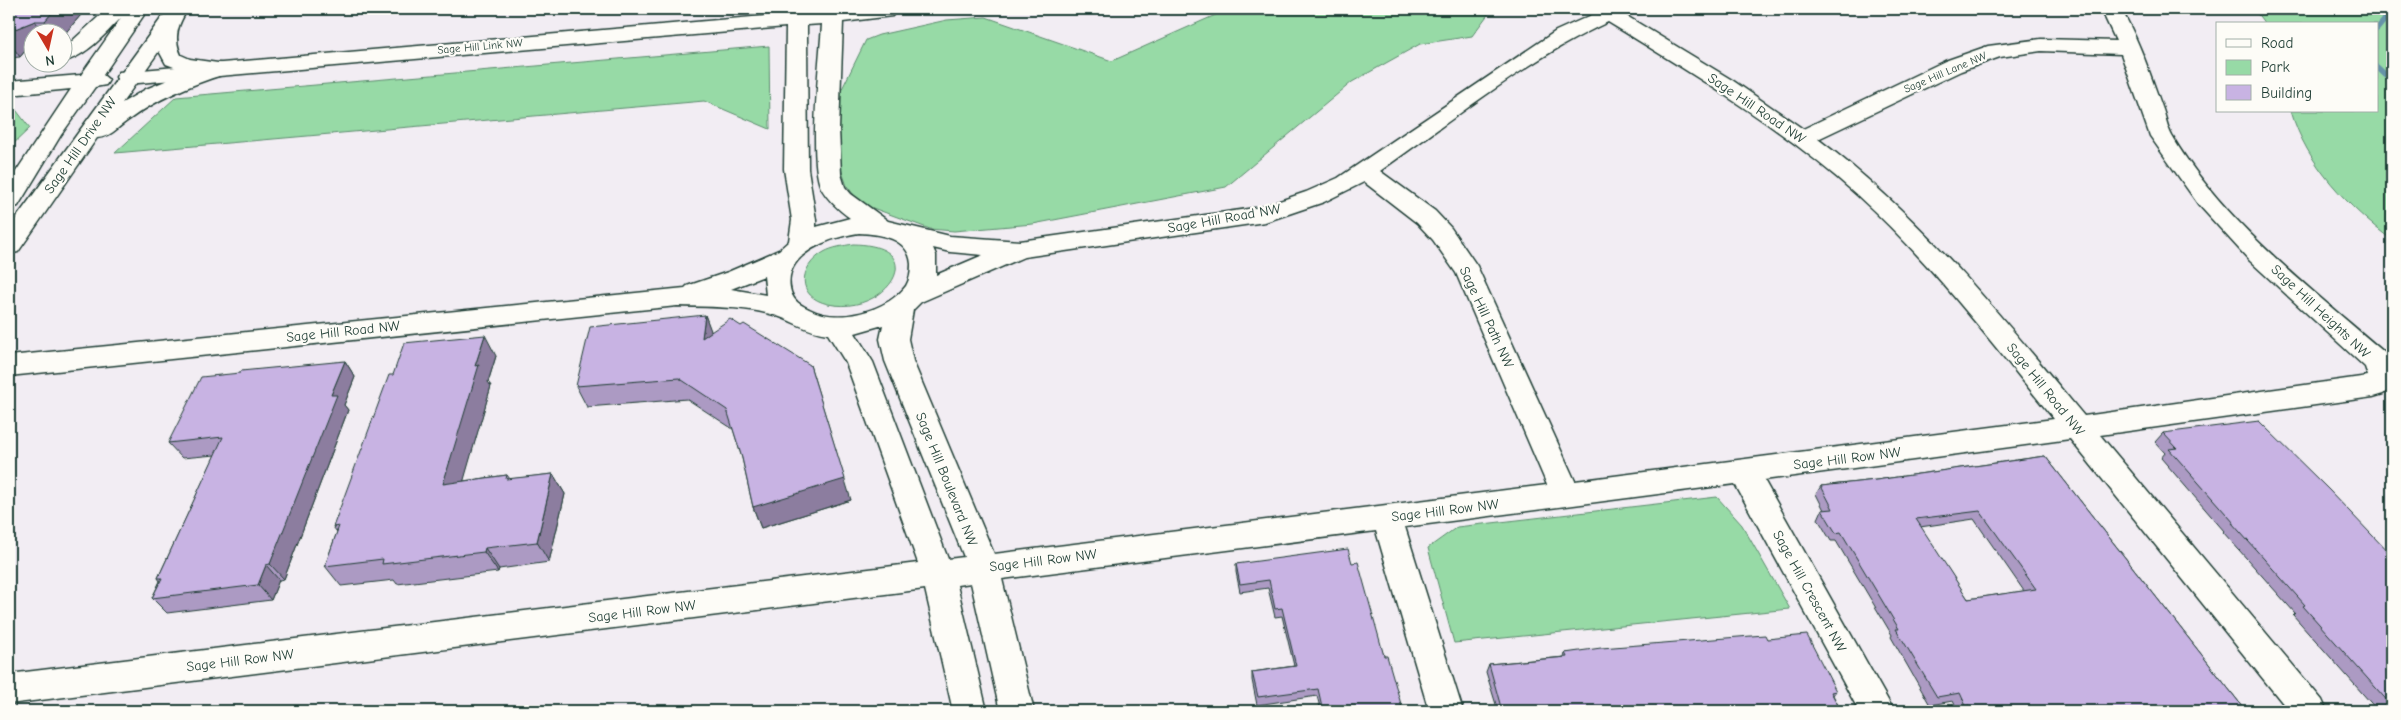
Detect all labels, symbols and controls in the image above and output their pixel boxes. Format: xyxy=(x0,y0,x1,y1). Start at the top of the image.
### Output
north arrow xyxy=(22,22,72,72)
legend xyxy=(2216,22,2378,112)
text: Road xyxy=(2261,34,2293,52)
street label: Sage Hill Link NW xyxy=(437,36,524,57)
street label: Sage Hill Lane NW xyxy=(1902,49,1989,96)
text: N xyxy=(44,51,56,69)
text: Park xyxy=(2261,58,2290,76)
street label: Sage Hill Road NW xyxy=(1705,69,1810,148)
text: Building xyxy=(2261,84,2312,102)
street label: Sage Hill Drive NW xyxy=(41,93,121,197)
street label: Sage Hill Road NW xyxy=(1166,200,1283,237)
street label: Sage Hill Heights NW xyxy=(2268,261,2374,362)
street label: Sage Hill Path NW xyxy=(1456,264,1518,372)
street label: Sage Hill Road NW xyxy=(285,317,402,346)
street label: Sage Hill Road NW xyxy=(2003,340,2089,440)
street label: Sage Hill Boulevard NW xyxy=(912,410,981,549)
street label: Sage Hill Row NW xyxy=(1792,443,1903,474)
street label: Sage Hill Row NW xyxy=(1390,495,1501,526)
street label: Sage Hill Crescent NW xyxy=(1769,527,1850,656)
street label: Sage Hill Row NW xyxy=(988,545,1099,576)
street label: Sage Hill Row NW xyxy=(587,596,698,627)
street label: Sage Hill Row NW xyxy=(185,645,296,676)

